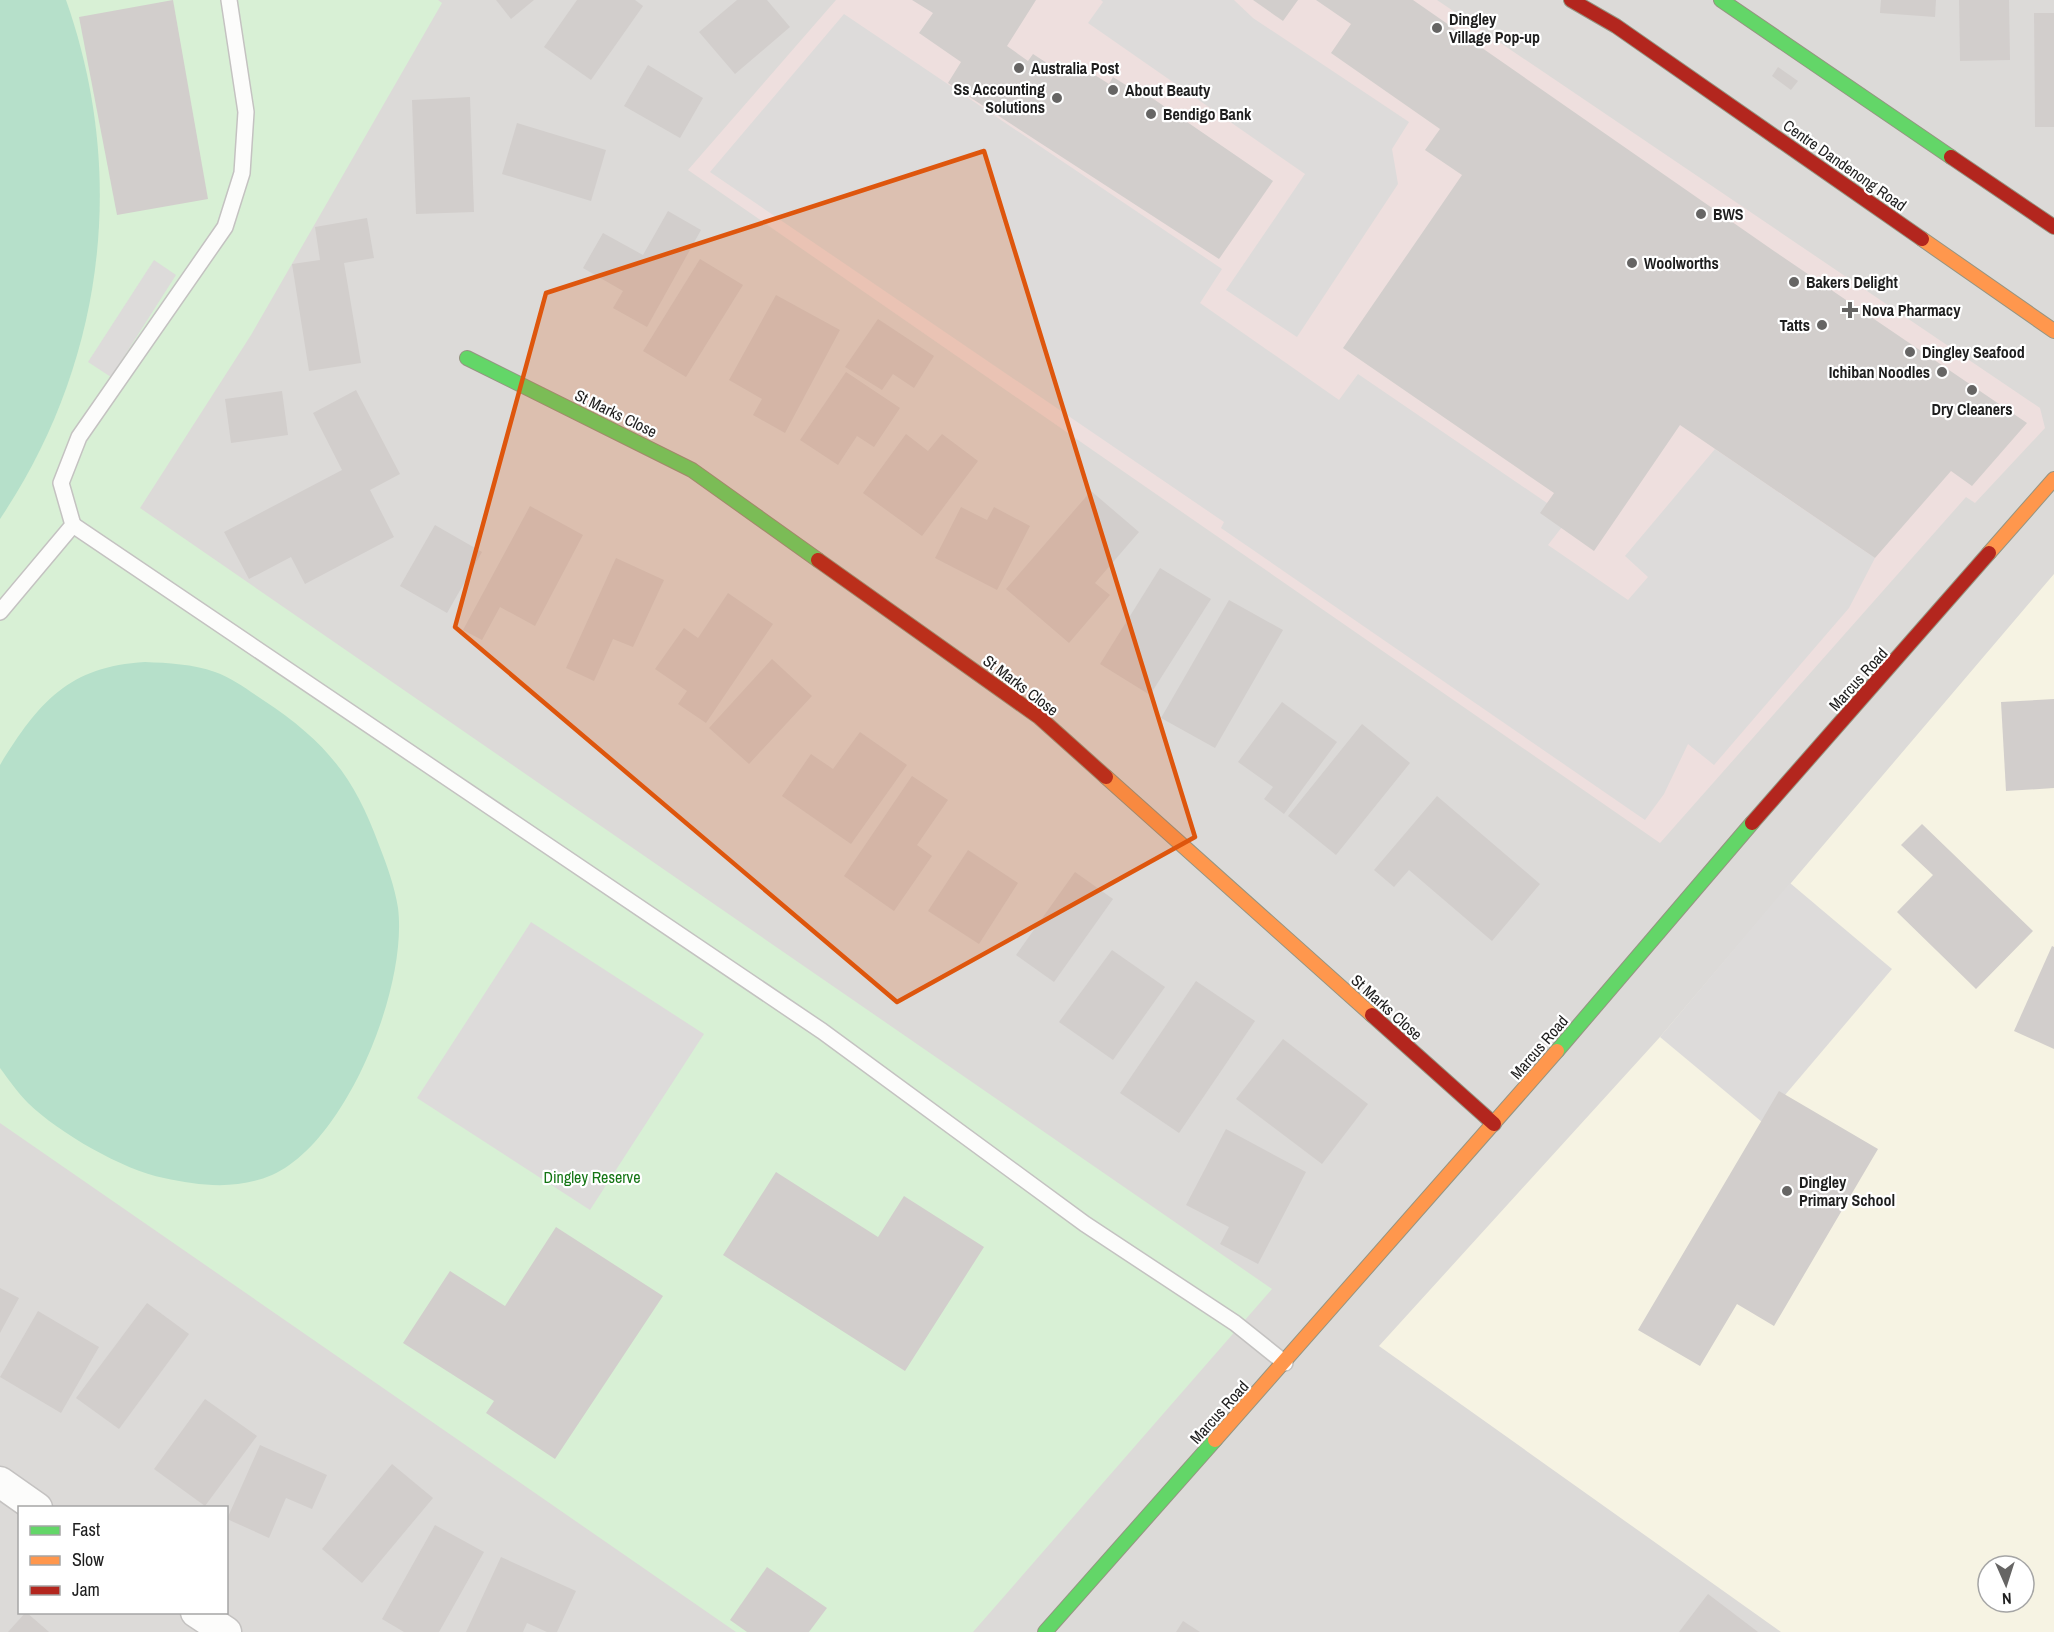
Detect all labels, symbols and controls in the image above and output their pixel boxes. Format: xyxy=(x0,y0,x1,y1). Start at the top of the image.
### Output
place label: Dingley Village Pop-up xyxy=(1449,8,1540,48)
marker: Dingley Village Pop-up xyxy=(1430,21,1444,35)
place label: Australia Post xyxy=(1031,57,1120,79)
marker: Australia Post xyxy=(1012,61,1026,75)
place label: Ss Accounting Solutions xyxy=(954,78,1045,118)
place label: About Beauty xyxy=(1125,79,1211,101)
marker: About Beauty xyxy=(1106,83,1120,97)
marker: Ss Accounting Solutions xyxy=(1050,91,1064,105)
place label: Bendigo Bank xyxy=(1163,103,1252,125)
marker: Bendigo Bank xyxy=(1144,107,1158,121)
street label: Centre Dandenong Road xyxy=(1779,114,1911,216)
place label: BWS xyxy=(1713,203,1744,225)
marker: BWS xyxy=(1694,207,1708,221)
place label: Woolworths xyxy=(1644,252,1719,274)
marker: Woolworths xyxy=(1625,256,1639,270)
place label: Bakers Delight xyxy=(1806,271,1899,293)
marker: Bakers Delight xyxy=(1787,275,1801,289)
place label: Nova Pharmacy xyxy=(1862,299,1961,321)
marker: Nova Pharmacy xyxy=(1843,303,1857,317)
place label: Tatts xyxy=(1780,314,1810,336)
marker: Tatts xyxy=(1815,318,1829,332)
place label: Dingley Seafood xyxy=(1922,341,2025,363)
marker: Dingley Seafood xyxy=(1903,345,1917,359)
place label: Ichiban Noodles xyxy=(1829,361,1930,383)
marker: Ichiban Noodles xyxy=(1935,365,1949,379)
marker: Dry Cleaners xyxy=(1965,383,1979,397)
street label: St Marks Close xyxy=(571,384,661,442)
place label: Dry Cleaners xyxy=(1932,398,2012,420)
street label: Marcus Road xyxy=(1824,643,1892,715)
street label: St Marks Close xyxy=(979,649,1063,721)
street label: St Marks Close xyxy=(1347,969,1427,1045)
street label: Marcus Road xyxy=(1505,1010,1573,1084)
park label: Dingley Reserve xyxy=(544,1166,640,1188)
place label: Dingley Primary School xyxy=(1799,1171,1895,1211)
marker: Dingley Primary School xyxy=(1780,1184,1794,1198)
street label: Marcus Road xyxy=(1185,1376,1253,1448)
legend xyxy=(18,1506,228,1614)
text: Fast xyxy=(72,1517,100,1542)
text: Slow xyxy=(72,1547,104,1572)
north arrow xyxy=(1976,1554,2036,1614)
text: Jam xyxy=(72,1577,100,1602)
text: N xyxy=(2001,1588,2012,1610)

